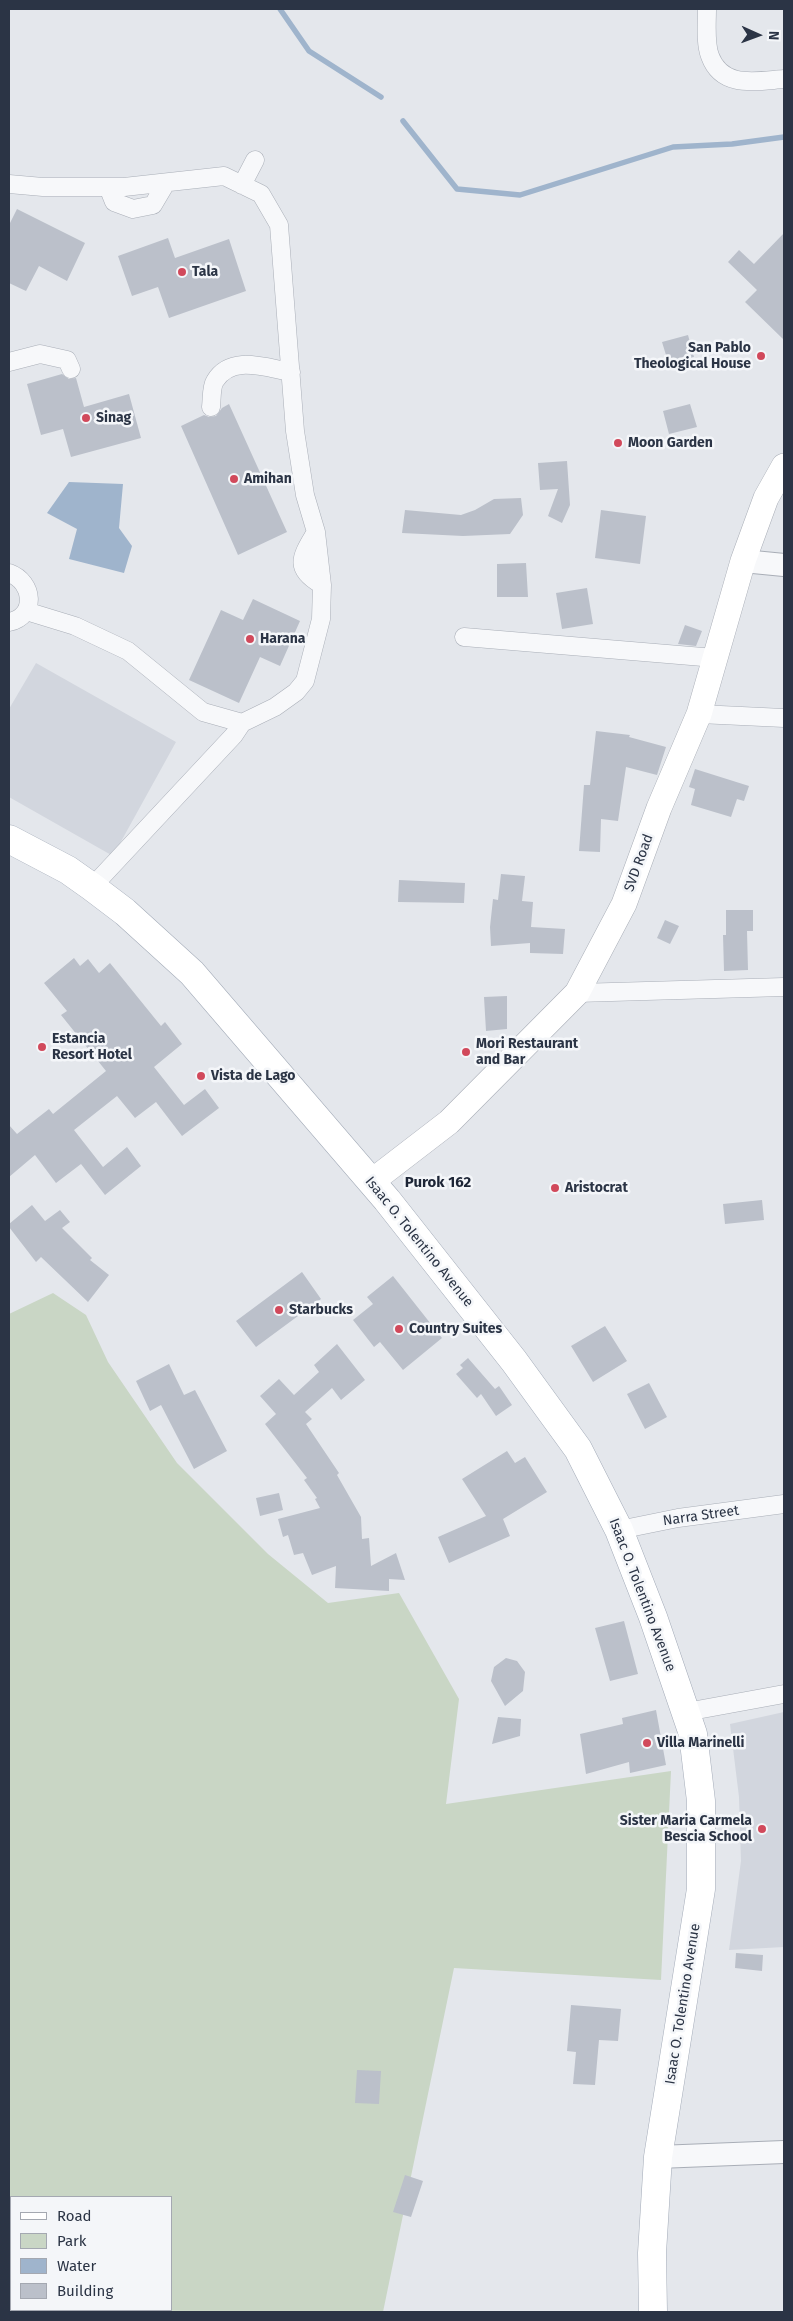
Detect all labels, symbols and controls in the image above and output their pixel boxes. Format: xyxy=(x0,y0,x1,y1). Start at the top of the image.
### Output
north arrow xyxy=(733,10,783,60)
text: N xyxy=(765,31,782,40)
place label: Tala xyxy=(192,264,218,280)
marker: Tala xyxy=(176,266,188,278)
place label: San Pablo Theological House xyxy=(634,340,751,372)
marker: San Pablo Theological House xyxy=(755,350,767,362)
place label: Sinag xyxy=(96,410,131,426)
marker: Sinag xyxy=(80,412,92,424)
place label: Moon Garden xyxy=(628,435,713,451)
marker: Moon Garden xyxy=(612,437,624,449)
place label: Amihan xyxy=(244,471,292,487)
marker: Amihan xyxy=(228,473,240,485)
place label: Harana xyxy=(260,631,306,647)
marker: Harana xyxy=(244,633,256,645)
street label: SVD Road xyxy=(621,832,657,894)
place label: Estancia Resort Hotel xyxy=(52,1031,132,1064)
place label: Mori Restaurant and Bar xyxy=(476,1036,578,1068)
marker: Estancia Resort Hotel xyxy=(36,1041,48,1053)
marker: Mori Restaurant and Bar xyxy=(460,1046,472,1058)
place label: Vista de Lago xyxy=(211,1068,296,1084)
marker: Vista de Lago xyxy=(195,1070,207,1082)
street label: Isaac O. Tolentino Avenue xyxy=(361,1174,477,1310)
district label: Purok 162 xyxy=(405,1174,471,1192)
place label: Aristocrat xyxy=(565,1180,628,1196)
marker: Aristocrat xyxy=(549,1182,561,1194)
place label: Starbucks xyxy=(289,1302,353,1318)
marker: Starbucks xyxy=(273,1304,285,1316)
place label: Country Suites xyxy=(409,1321,502,1337)
marker: Country Suites xyxy=(393,1323,405,1335)
street label: Narra Street xyxy=(662,1502,740,1530)
street label: Isaac O. Tolentino Avenue xyxy=(605,1516,679,1674)
place label: Villa Marinelli xyxy=(657,1735,744,1751)
marker: Villa Marinelli xyxy=(641,1737,653,1749)
place label: Sister Maria Carmela Bescia School xyxy=(620,1813,752,1845)
marker: Sister Maria Carmela Bescia School xyxy=(756,1823,768,1835)
street label: Isaac O. Tolentino Avenue xyxy=(662,1922,704,2086)
legend xyxy=(10,2196,172,2311)
text: Road xyxy=(57,2207,92,2225)
text: Park xyxy=(57,2232,87,2250)
text: Water xyxy=(57,2257,96,2275)
text: Building xyxy=(57,2282,113,2300)

